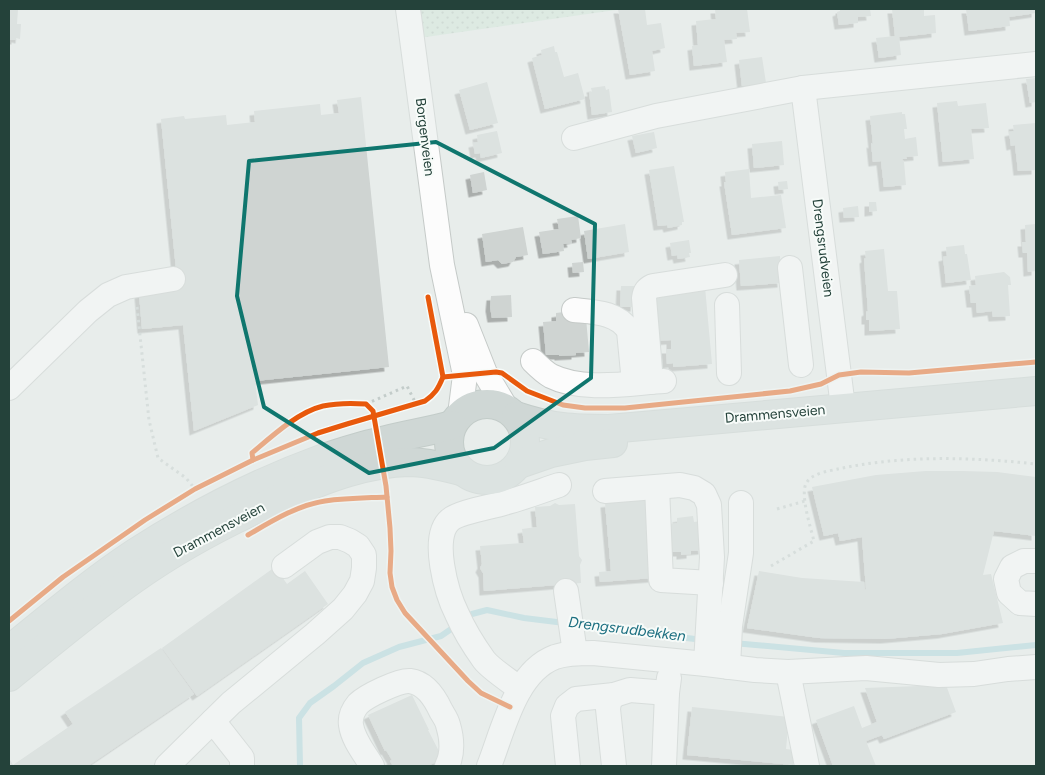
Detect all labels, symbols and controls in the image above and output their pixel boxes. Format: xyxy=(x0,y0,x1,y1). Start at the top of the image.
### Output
street label: Borgenveien xyxy=(412,97,438,177)
street label: Drengsrudveien xyxy=(809,198,837,298)
street label: Drammensveien xyxy=(724,401,826,427)
street label: Drammensveien xyxy=(171,499,268,561)
water label: Drengsrudbekken xyxy=(567,613,687,645)

